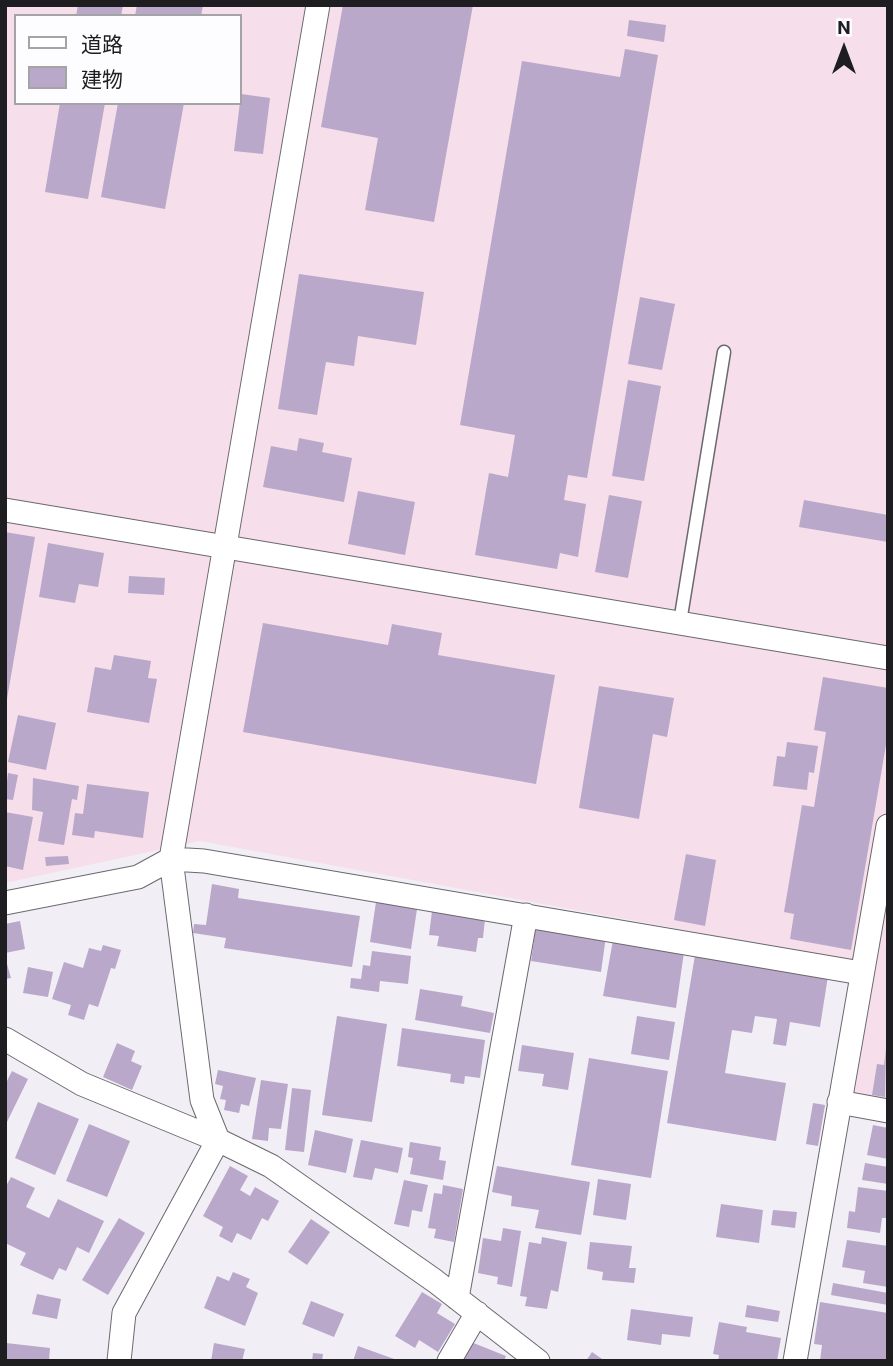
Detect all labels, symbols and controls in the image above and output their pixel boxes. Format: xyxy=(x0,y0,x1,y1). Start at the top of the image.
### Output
legend xyxy=(14,14,242,105)
north arrow xyxy=(809,14,879,84)
text: N xyxy=(837,16,851,39)
text: 道路 xyxy=(81,33,123,57)
text: 建物 xyxy=(81,68,123,92)

